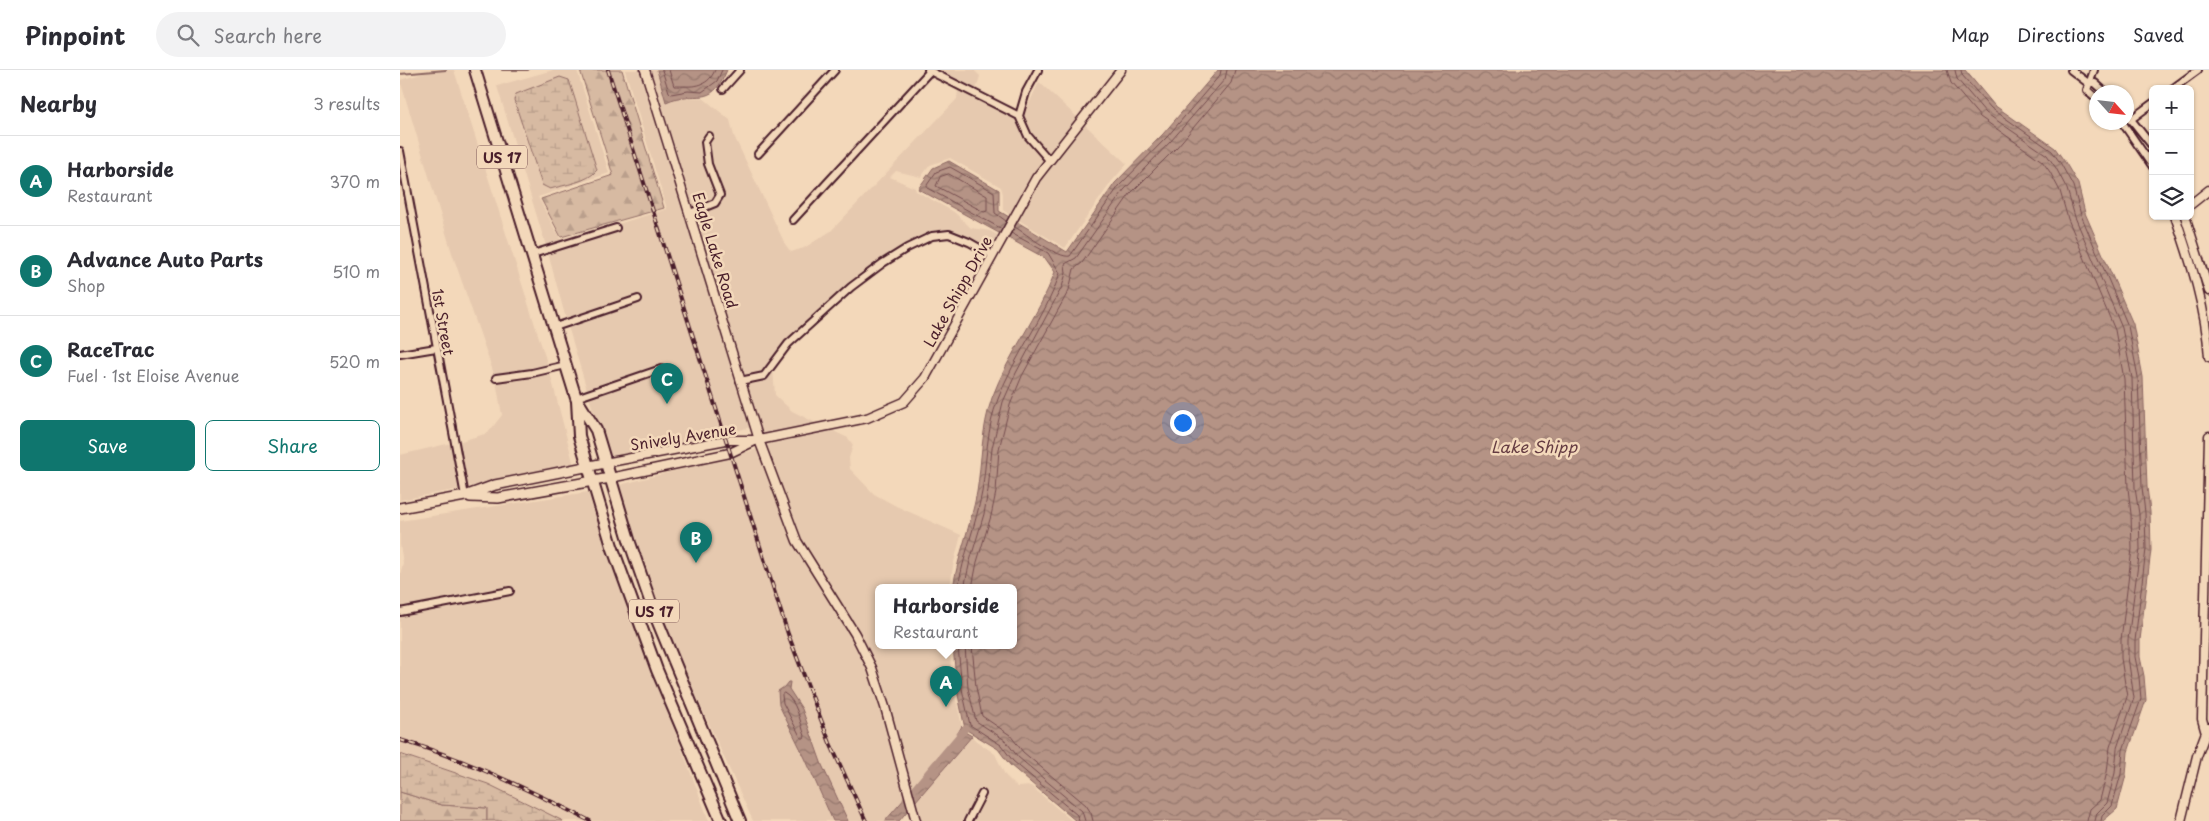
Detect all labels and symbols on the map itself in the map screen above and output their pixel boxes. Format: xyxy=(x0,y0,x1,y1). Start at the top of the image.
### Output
north arrow xyxy=(2089,85,2134,130)
road number: US 17 xyxy=(477,145,527,168)
street label: Eagle Lake Road xyxy=(687,189,745,311)
street label: Lake Shipp Drive xyxy=(917,231,997,351)
street label: 1st Street xyxy=(427,287,461,357)
pin: C xyxy=(651,363,683,404)
your location xyxy=(1170,410,1196,436)
street label: Snively Avenue xyxy=(628,416,738,456)
water label: Lake Shipp xyxy=(1491,434,1578,458)
pin: B xyxy=(680,522,712,563)
road number: US 17 xyxy=(629,600,679,622)
pin: A xyxy=(930,666,962,707)

